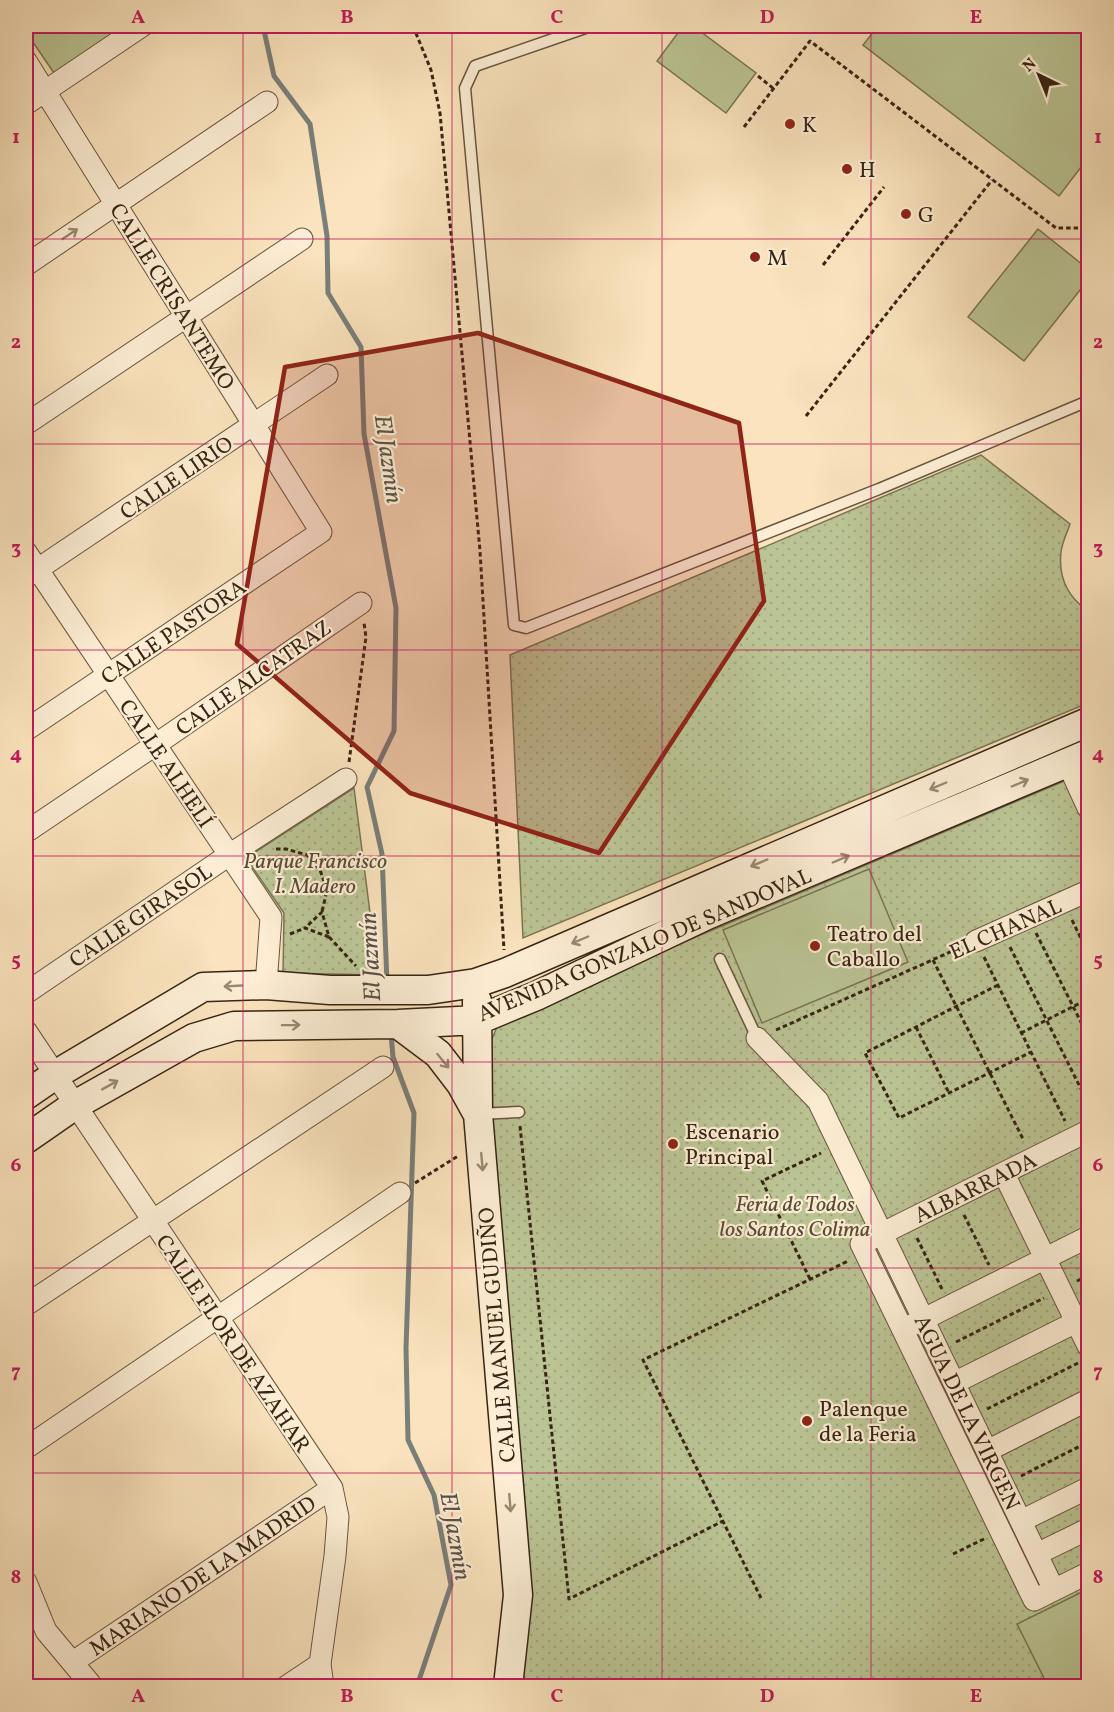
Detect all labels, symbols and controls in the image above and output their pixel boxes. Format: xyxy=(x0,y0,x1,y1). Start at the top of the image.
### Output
text: A xyxy=(131,4,145,32)
text: B xyxy=(340,4,354,32)
text: C xyxy=(551,4,564,32)
text: D xyxy=(760,4,774,32)
text: E xyxy=(970,4,982,32)
north arrow xyxy=(1009,45,1069,105)
text: N xyxy=(1018,53,1042,78)
place label: K xyxy=(802,111,817,142)
marker: K xyxy=(783,117,797,131)
text: 1 xyxy=(12,124,20,152)
text: 1 xyxy=(1094,124,1102,152)
place label: H xyxy=(859,156,876,187)
marker: H xyxy=(840,162,854,176)
street label: CALLE CRISANTEMO xyxy=(101,198,241,397)
place label: G xyxy=(918,201,934,232)
marker: G xyxy=(899,207,913,221)
one-way arrow xyxy=(62,228,79,241)
place label: M xyxy=(767,244,787,275)
marker: M xyxy=(748,250,762,264)
text: 2 xyxy=(11,329,21,357)
text: 2 xyxy=(1093,329,1103,357)
water label: El Jazmín xyxy=(364,413,410,506)
street label: CALLE LIRIO xyxy=(115,430,240,528)
text: 3 xyxy=(11,535,21,563)
text: 3 xyxy=(1093,535,1103,563)
street label: CALLE PASTORA xyxy=(96,573,253,693)
street label: CALLE ALCATRAZ xyxy=(170,614,339,745)
street label: CALLE ALHELÍ xyxy=(110,694,220,835)
text: 4 xyxy=(10,741,22,769)
text: 4 xyxy=(1092,741,1104,769)
one-way arrow xyxy=(1011,777,1029,788)
one-way arrow xyxy=(929,781,948,792)
park label: Parque Francisco I. Madero xyxy=(243,847,387,903)
one-way arrow xyxy=(831,853,849,864)
street label: CALLE GIRASOL xyxy=(64,858,219,977)
one-way arrow xyxy=(750,858,769,869)
street label: AVENIDA GONZALO DE SANDOVAL xyxy=(473,862,817,1031)
street label: EL CHANAL xyxy=(945,892,1067,969)
water label: El Jazmín xyxy=(353,911,391,1002)
place label: Teatro del Caballo xyxy=(827,920,922,976)
one-way arrow xyxy=(571,936,589,947)
marker: Teatro del Caballo xyxy=(808,939,822,953)
text: 5 xyxy=(11,947,21,975)
text: 5 xyxy=(1093,947,1103,975)
one-way arrow xyxy=(223,981,243,992)
one-way arrow xyxy=(281,1020,301,1031)
one-way arrow xyxy=(437,1053,450,1069)
one-way arrow xyxy=(101,1079,118,1091)
place label: Escenario Principal xyxy=(685,1118,780,1174)
marker: Escenario Principal xyxy=(666,1137,680,1151)
street label: ALBARRADA xyxy=(910,1146,1043,1232)
one-way arrow xyxy=(476,1151,487,1171)
text: 6 xyxy=(11,1152,22,1180)
text: 6 xyxy=(1093,1152,1104,1180)
park label: Feria de Todos los Santos Colima xyxy=(720,1190,870,1246)
street label: CALLE MANUEL GUDIÑO xyxy=(472,1206,525,1464)
street label: CALLE FLOR DE AZAHAR xyxy=(147,1229,317,1460)
street label: AGUA DE LA VIRGEN xyxy=(905,1310,1027,1516)
text: 7 xyxy=(11,1358,21,1386)
text: 7 xyxy=(1093,1358,1103,1386)
place label: Palenque de la Feria xyxy=(819,1395,917,1451)
marker: Palenque de la Feria xyxy=(800,1414,814,1428)
street label: MARIANO DE LA MADRID xyxy=(84,1489,323,1665)
water label: El Jazmín xyxy=(430,1489,479,1583)
one-way arrow xyxy=(505,1492,516,1512)
text: 8 xyxy=(11,1564,21,1592)
text: 8 xyxy=(1093,1564,1103,1592)
text: A xyxy=(131,1683,145,1711)
text: B xyxy=(340,1683,354,1711)
text: C xyxy=(551,1683,564,1711)
text: D xyxy=(760,1683,774,1711)
text: E xyxy=(970,1683,982,1711)

